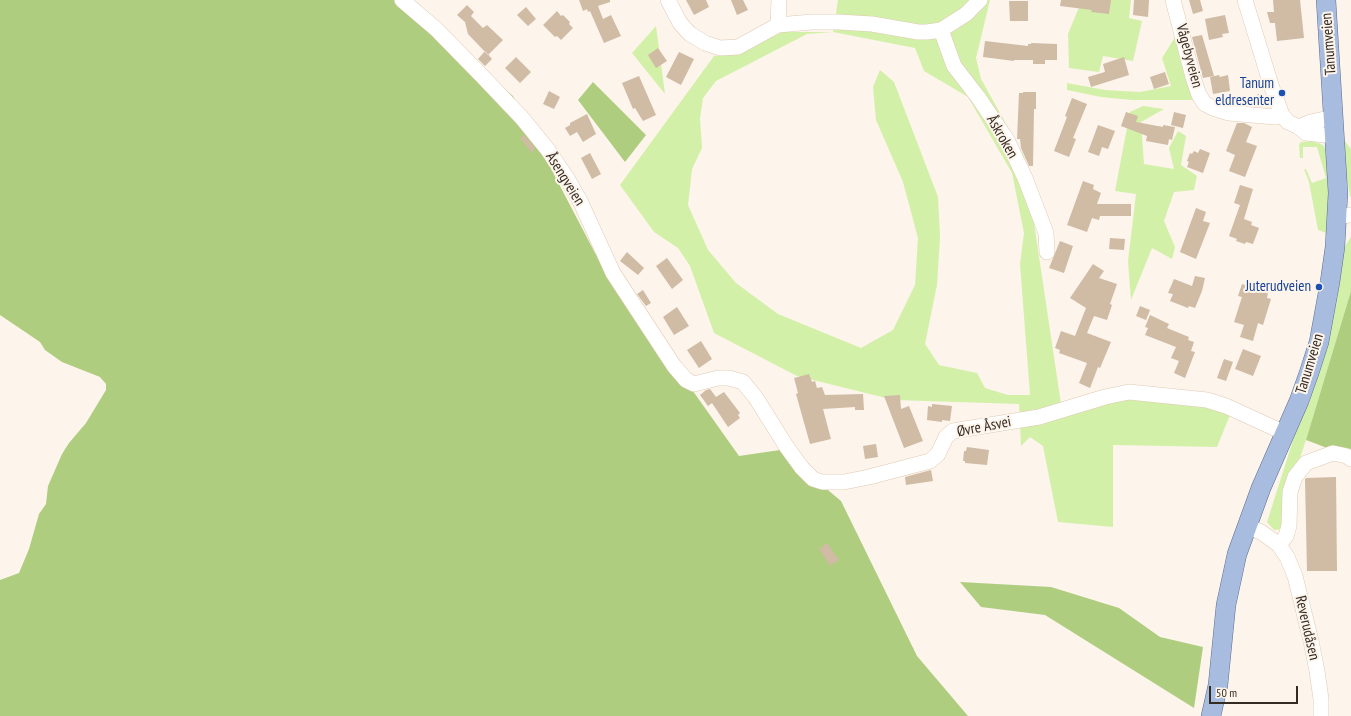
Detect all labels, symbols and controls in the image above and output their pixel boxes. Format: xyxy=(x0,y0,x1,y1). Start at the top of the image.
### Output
street label: Tanumveien xyxy=(1318,12,1340,76)
street label: Vågebyveien xyxy=(1172,22,1206,90)
place label: Tanum eldresenter xyxy=(1215,75,1274,110)
marker: Tanum eldresenter xyxy=(1277,88,1287,98)
street label: Åskroken xyxy=(982,112,1022,162)
street label: Åsengveien xyxy=(542,149,588,209)
place label: Juterudveien xyxy=(1246,278,1311,296)
marker: Juterudveien xyxy=(1314,282,1324,292)
street label: Tanumveien xyxy=(1292,332,1328,396)
street label: Øvre Åsvei xyxy=(955,413,1013,441)
street label: Reverudåsen xyxy=(1291,594,1323,662)
scale bar xyxy=(1211,678,1300,704)
text: 50 m xyxy=(1216,685,1237,700)

